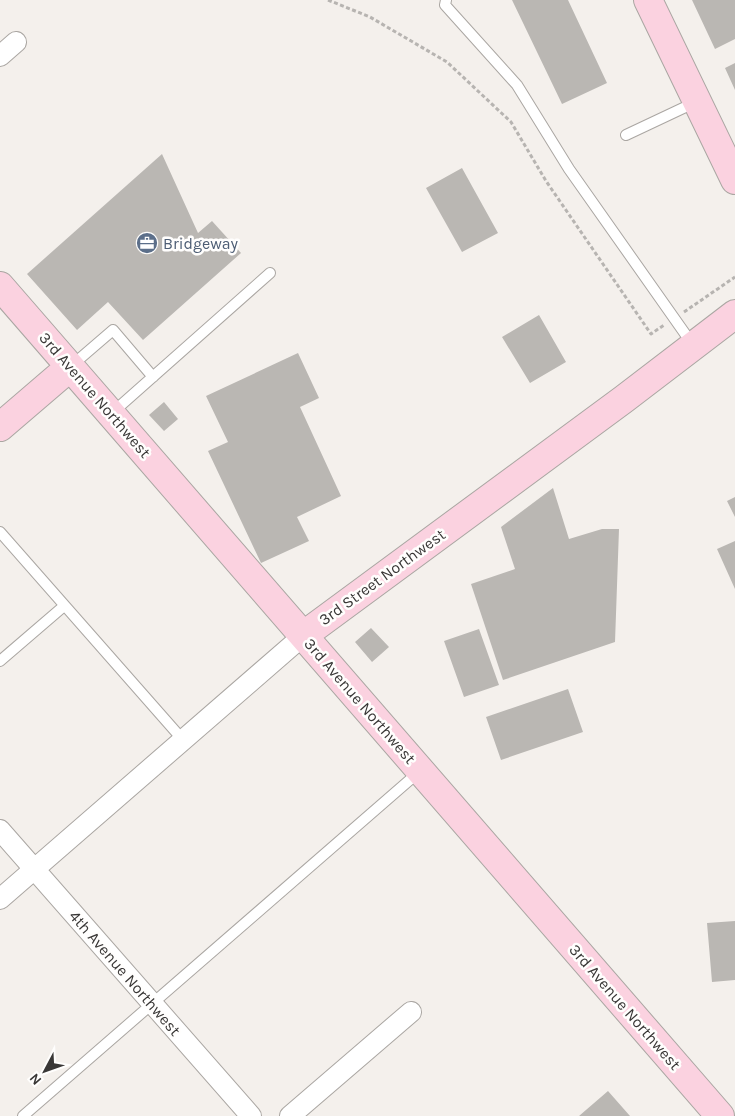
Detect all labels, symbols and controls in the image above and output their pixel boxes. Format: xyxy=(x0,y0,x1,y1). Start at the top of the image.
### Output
office icon: Bridgeway xyxy=(135,231,159,255)
place label: Bridgeway xyxy=(163,234,239,253)
street label: 3rd Avenue Northwest xyxy=(35,328,155,462)
street label: 3rd Street Northwest xyxy=(315,525,449,629)
street label: 3rd Avenue Northwest xyxy=(300,634,420,768)
street label: 4th Avenue Northwest xyxy=(65,906,185,1040)
street label: 3rd Avenue Northwest xyxy=(565,940,685,1074)
north arrow xyxy=(20,1046,70,1096)
text: N xyxy=(26,1070,45,1089)

